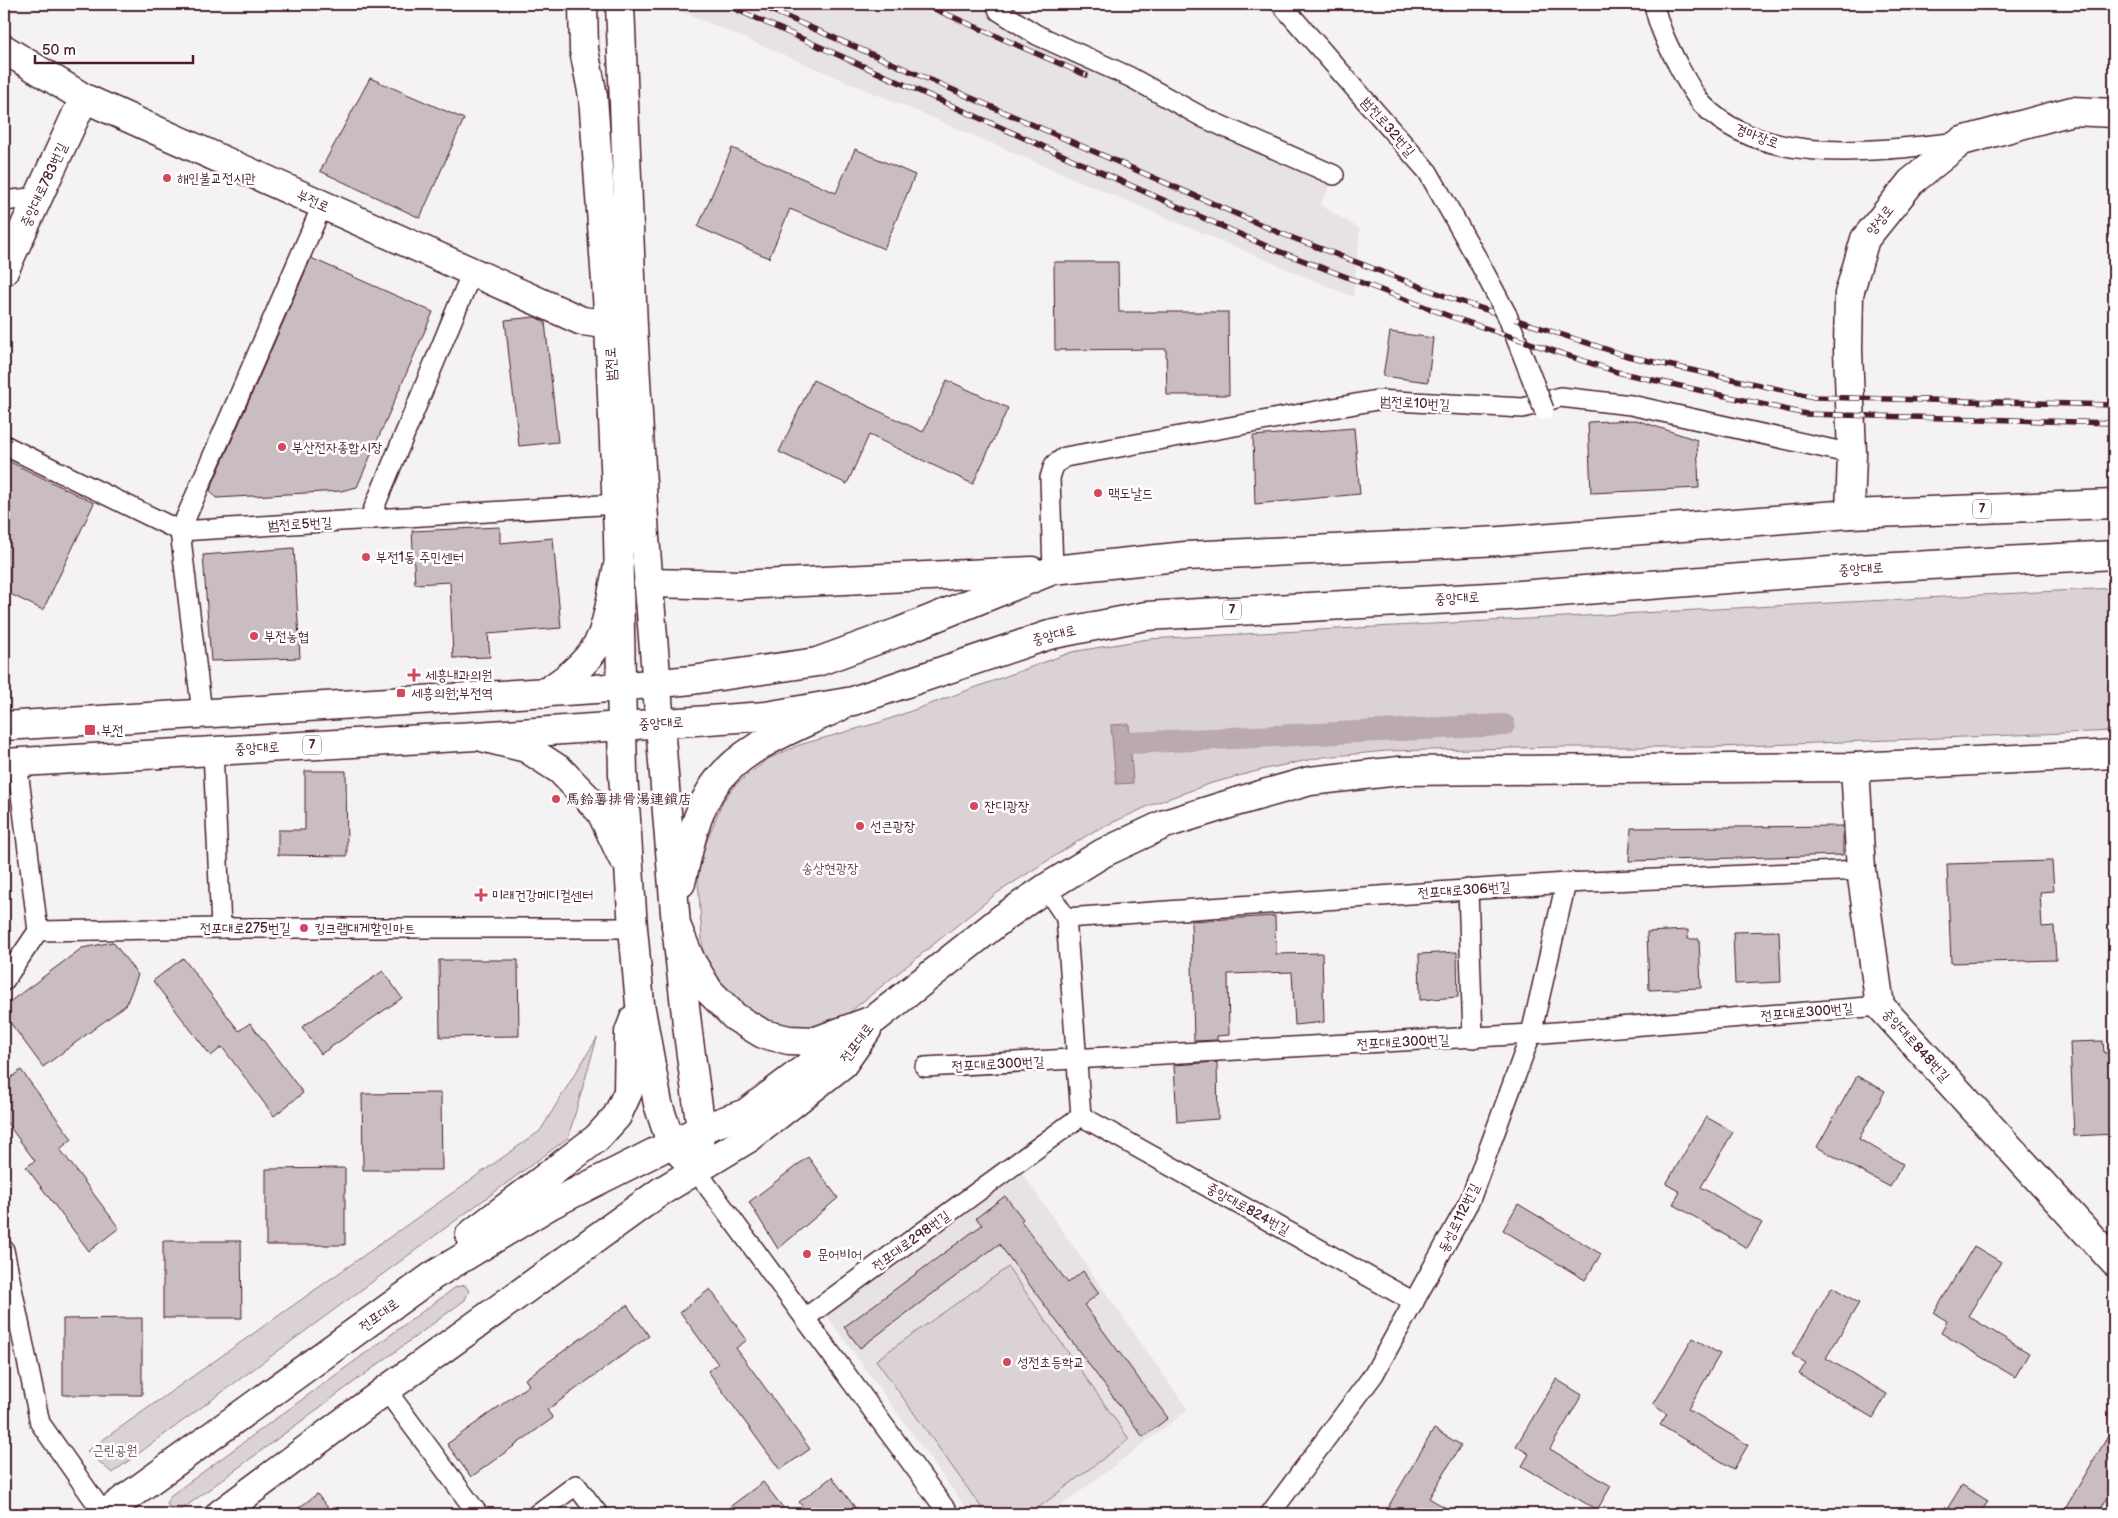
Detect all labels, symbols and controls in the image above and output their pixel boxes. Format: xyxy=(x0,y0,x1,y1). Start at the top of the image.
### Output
scale bar xyxy=(35,32,192,64)
text: 50 m xyxy=(42,41,76,60)
street label: 범전로32번길 xyxy=(1358,94,1419,161)
street label: 경마장로 xyxy=(1733,120,1781,152)
street label: 중앙대로783번길 xyxy=(17,139,71,230)
place label: 해인불교전시관 xyxy=(177,170,256,187)
marker: 해인불교전시관 xyxy=(161,172,173,184)
street label: 부전로 xyxy=(294,186,332,216)
street label: 양성로 xyxy=(1863,202,1897,238)
street label: 범전로 xyxy=(602,347,620,381)
street label: 범전로10번길 xyxy=(1380,393,1451,413)
place label: 부산전자종합시장 xyxy=(292,439,383,456)
marker: 부산전자종합시장 xyxy=(276,441,288,453)
place label: 맥도날드 xyxy=(1108,485,1153,502)
marker: 맥도날드 xyxy=(1092,487,1104,499)
road number: 7 xyxy=(1973,499,1991,518)
street label: 범전로5번길 xyxy=(267,514,333,534)
place label: 부전1동 주민센터 xyxy=(376,549,464,566)
marker: 부전1동 주민센터 xyxy=(360,551,372,563)
street label: 중앙대로 xyxy=(1838,559,1884,579)
street label: 중앙대로 xyxy=(1434,588,1480,608)
road number: 7 xyxy=(1223,600,1241,620)
street label: 중앙대로 xyxy=(1030,621,1078,649)
place label: 부전농협 xyxy=(264,628,309,645)
marker: 부전농협 xyxy=(248,630,260,642)
place label: 세흥내과의원 xyxy=(425,667,493,684)
marker: 세흥내과의원 xyxy=(407,668,421,682)
place label: 세흥의원;부전역 xyxy=(411,685,493,702)
marker: 세흥의원;부전역 xyxy=(395,687,407,699)
street label: 중앙대로 xyxy=(638,713,684,733)
place label: 부전 xyxy=(101,722,124,739)
marker: 부전 xyxy=(83,723,97,737)
road number: 7 xyxy=(303,736,321,754)
street label: 중앙대로 xyxy=(234,738,280,758)
place label: 馬鈴薯排骨湯連鎖店 xyxy=(566,791,692,808)
marker: 馬鈴薯排骨湯連鎖店 xyxy=(550,793,562,805)
place label: 잔디광장 xyxy=(984,798,1030,815)
marker: 잔디광장 xyxy=(968,800,980,812)
place label: 선큰광장 xyxy=(870,818,916,835)
marker: 선큰광장 xyxy=(854,820,866,832)
park label: 송상현광장 xyxy=(802,860,859,877)
street label: 전포대로306번길 xyxy=(1417,878,1512,902)
place label: 미래건강메디컬센터 xyxy=(492,887,593,904)
marker: 미래건강메디컬센터 xyxy=(474,888,488,902)
street label: 전포대로275번길 xyxy=(200,920,291,937)
place label: 킹크랩대게할인마트 xyxy=(314,920,415,937)
marker: 킹크랩대게할인마트 xyxy=(298,922,310,934)
street label: 전포대로300번길 xyxy=(1760,999,1855,1025)
street label: 중앙대로848번길 xyxy=(1879,1005,1954,1086)
street label: 전포대로 xyxy=(837,1020,877,1066)
street label: 전포대로300번길 xyxy=(1356,1031,1450,1053)
street label: 전포대로300번길 xyxy=(951,1053,1045,1075)
street label: 중앙대로824번길 xyxy=(1203,1179,1293,1239)
street label: 동성로112번길 xyxy=(1435,1180,1483,1256)
street label: 전포대로298번길 xyxy=(869,1207,954,1275)
place label: 문어비어 xyxy=(817,1246,862,1263)
marker: 문어비어 xyxy=(801,1248,813,1260)
street label: 전포대로 xyxy=(356,1295,402,1335)
place label: 성전초등학교 xyxy=(1017,1354,1085,1371)
marker: 성전초등학교 xyxy=(1001,1356,1013,1368)
park label: 근린공원 xyxy=(92,1442,138,1459)

